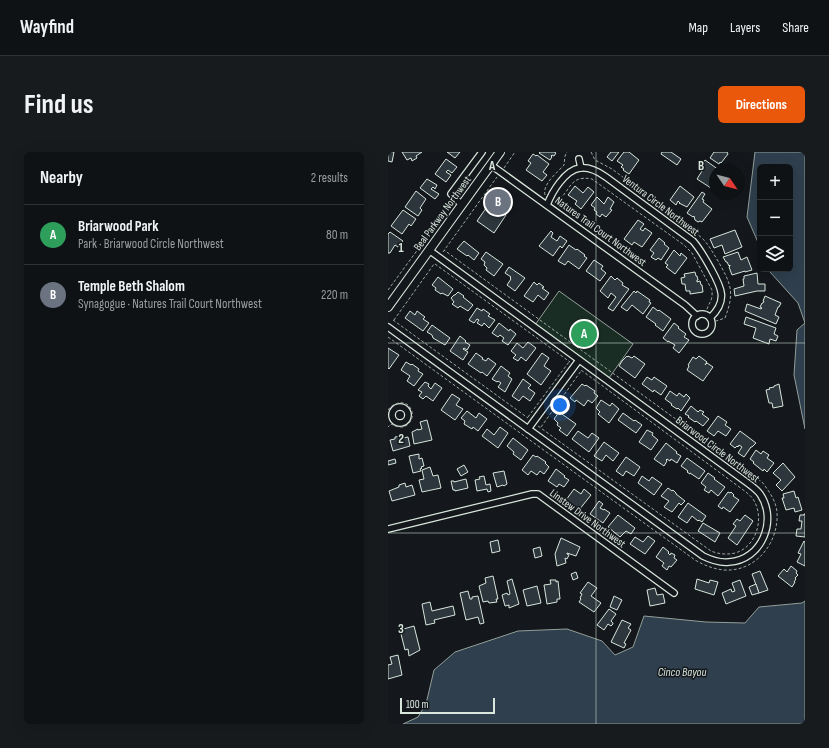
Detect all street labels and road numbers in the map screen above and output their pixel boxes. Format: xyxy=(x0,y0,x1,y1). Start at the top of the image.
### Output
street label: Ventura Circle Northwest xyxy=(620,172,702,239)
street label: Beal Parkway Northwest xyxy=(411,173,474,253)
street label: Natures Trail Court Northwest xyxy=(552,194,649,269)
street label: Briarwood Circle Northwest xyxy=(673,414,763,486)
street label: Linstew Drive Northwest xyxy=(547,486,629,551)

